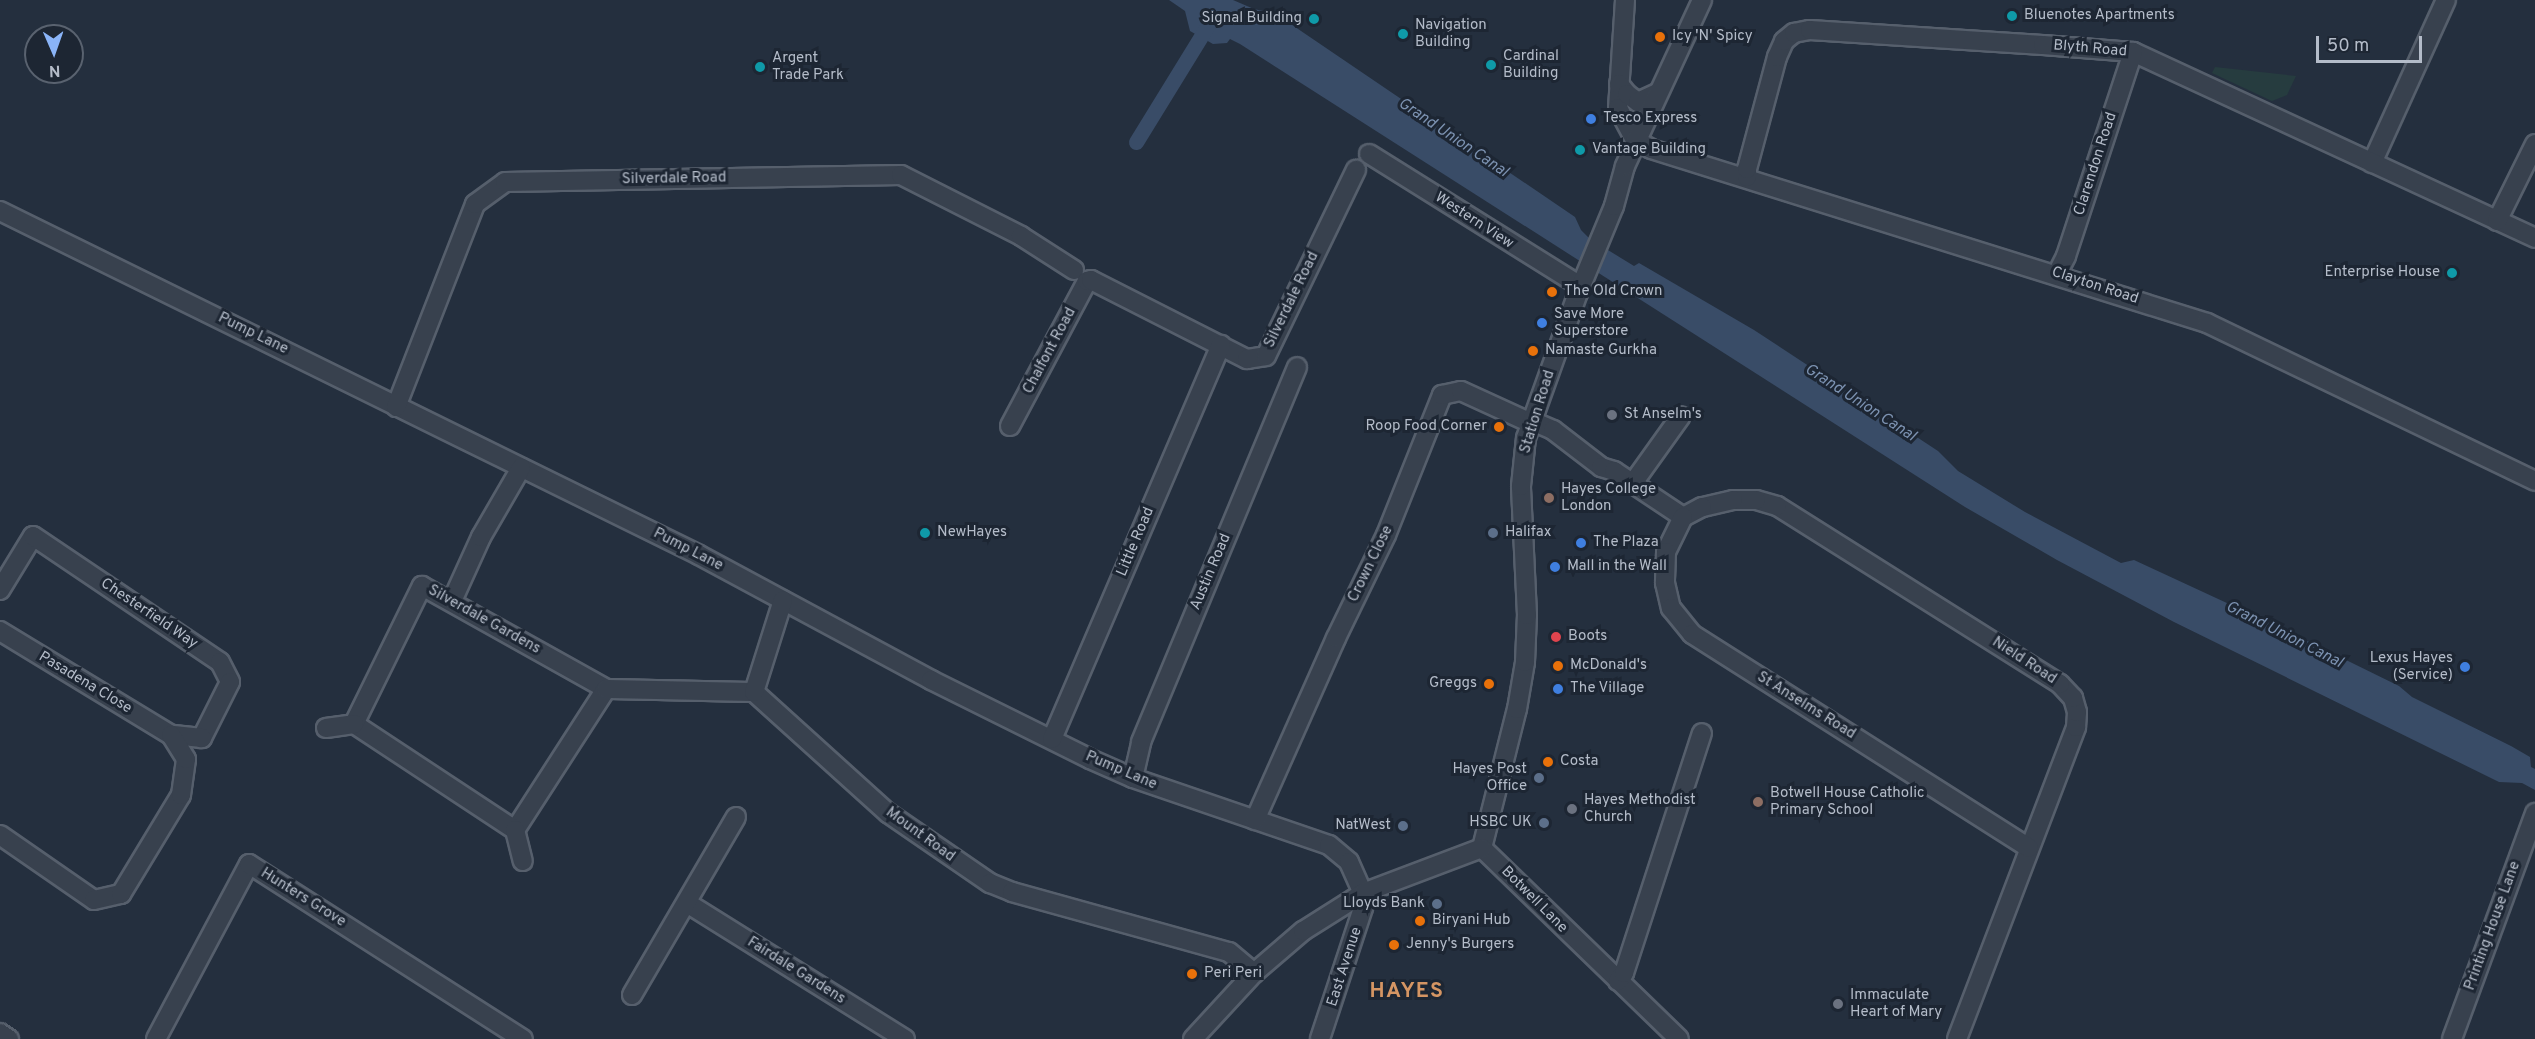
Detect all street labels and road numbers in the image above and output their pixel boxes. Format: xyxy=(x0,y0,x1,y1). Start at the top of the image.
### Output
street label: Blyth Road xyxy=(2052,37,2128,61)
street label: Clarendon Road xyxy=(2071,110,2121,218)
street label: Silverdale Road xyxy=(622,169,726,189)
street label: Western View xyxy=(1431,189,1517,253)
street label: Silverdale Road xyxy=(1261,249,1323,351)
street label: Clayton Road xyxy=(2049,264,2141,308)
street label: Chalfont Road xyxy=(1020,305,1080,397)
street label: Pump Lane xyxy=(215,309,291,359)
street label: Station Road xyxy=(1517,368,1559,456)
street label: Little Road xyxy=(1113,505,1159,579)
street label: Crown Close xyxy=(1345,523,1397,605)
street label: Pump Lane xyxy=(650,525,726,575)
street label: Austin Road xyxy=(1187,531,1235,613)
street label: Chesterfield Way xyxy=(97,575,201,653)
street label: Silverdale Gardens xyxy=(425,582,543,658)
street label: Nield Road xyxy=(1988,634,2060,688)
street label: Pasadena Close xyxy=(35,648,135,718)
street label: St Anselms Road xyxy=(1753,668,1859,744)
street label: Pump Lane xyxy=(1083,748,1159,794)
street label: Mount Road xyxy=(882,804,958,866)
street label: Printing House Lane xyxy=(2461,859,2525,993)
street label: Botwell Lane xyxy=(1497,863,1571,937)
street label: Hunters Grove xyxy=(257,865,349,931)
street label: East Avenue xyxy=(1324,925,1366,1009)
street label: Fairdale Gardens xyxy=(744,934,848,1008)

